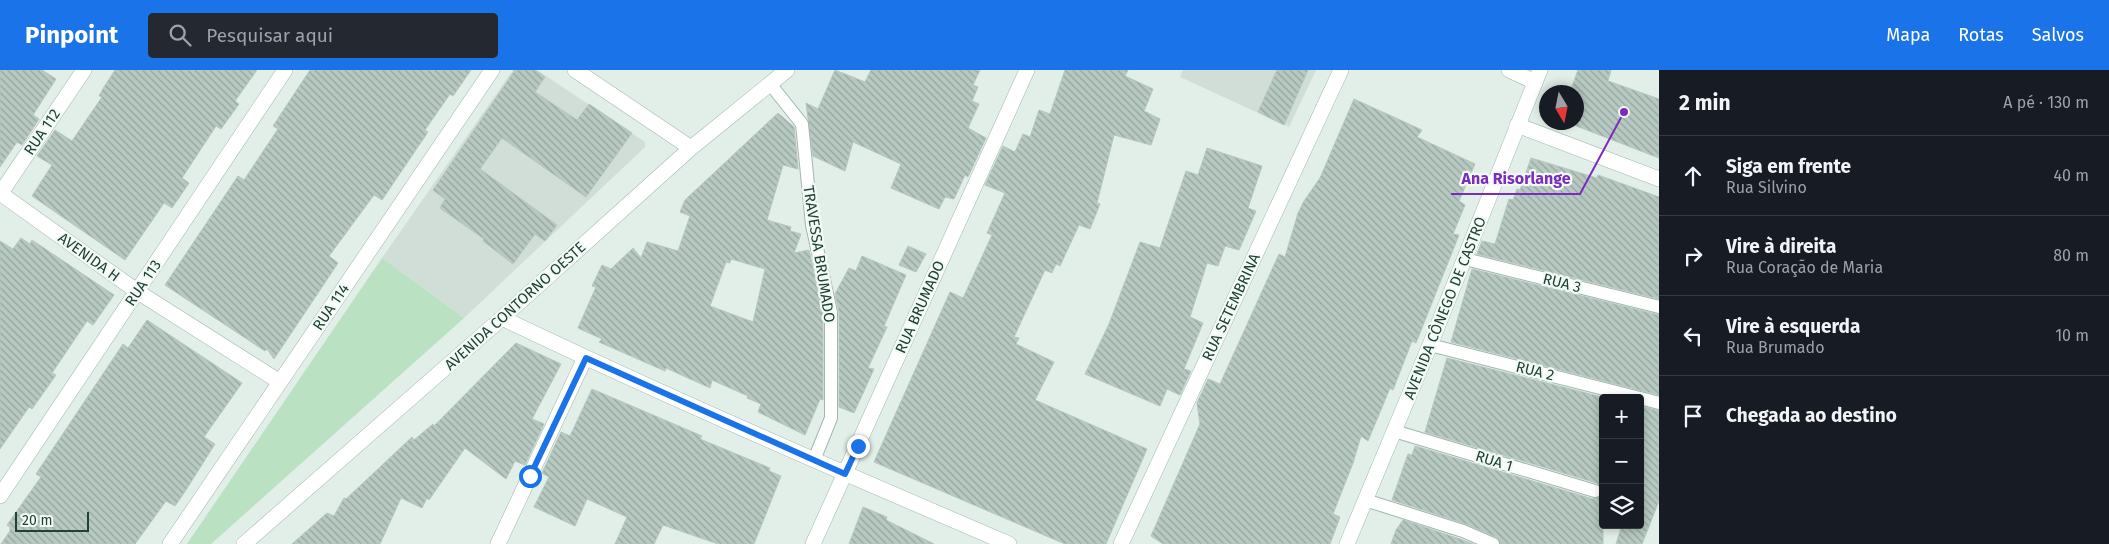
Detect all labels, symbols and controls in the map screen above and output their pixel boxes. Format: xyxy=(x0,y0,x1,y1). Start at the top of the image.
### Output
search box xyxy=(148,13,498,58)
text: Pinpoint xyxy=(25,21,118,49)
icon: search xyxy=(166,21,194,49)
text: Pesquisar aqui xyxy=(206,24,333,47)
text: Mapa xyxy=(1886,24,1930,46)
text: Rotas xyxy=(1958,24,2004,46)
text: Salvos xyxy=(2032,24,2084,46)
north arrow xyxy=(1539,85,1584,130)
text: 2 min xyxy=(1679,90,1731,116)
text: A pé · 130 m xyxy=(2003,93,2089,112)
street label: RUA 112 xyxy=(20,106,64,158)
text: Siga em frente xyxy=(1726,155,1851,178)
icon: ahead xyxy=(1679,162,1707,190)
callout: Ana Risorlange xyxy=(1451,163,1580,194)
text: 40 m xyxy=(2054,166,2089,185)
text: Ana Risorlange xyxy=(1460,169,1571,188)
text: Rua Silvino xyxy=(1726,178,1807,197)
street label: TRAVESSA BRUMADO xyxy=(799,184,839,324)
street label: AVENIDA CÔNEGO DE CASTRO xyxy=(1400,214,1490,402)
street label: AVENIDA H xyxy=(55,229,123,285)
text: Vire à direita xyxy=(1726,235,1836,258)
street label: AVENIDA CONTORNO OESTE xyxy=(441,238,589,374)
icon: right xyxy=(1679,242,1707,270)
text: 80 m xyxy=(2053,246,2089,265)
street label: RUA SETEMBRINA xyxy=(1198,250,1264,364)
street label: RUA 113 xyxy=(121,257,165,309)
street label: RUA BRUMADO xyxy=(892,258,948,356)
text: Rua Coração de Maria xyxy=(1726,258,1883,277)
street label: RUA 3 xyxy=(1541,270,1583,296)
street label: RUA 114 xyxy=(309,280,353,334)
text: Vire à esquerda xyxy=(1726,315,1860,338)
icon: left xyxy=(1679,322,1707,350)
text: 10 m xyxy=(2055,326,2089,345)
text: Rua Brumado xyxy=(1726,338,1824,357)
street label: RUA 2 xyxy=(1514,358,1556,384)
map controls xyxy=(1599,394,1644,529)
button: + xyxy=(1599,394,1644,439)
icon: arrive xyxy=(1679,402,1707,430)
text: Chegada ao destino xyxy=(1726,404,1897,427)
route end xyxy=(847,435,870,458)
button: − xyxy=(1599,439,1644,484)
street label: RUA 1 xyxy=(1473,447,1515,475)
route start xyxy=(519,465,542,488)
button: layers xyxy=(1599,484,1644,529)
scale bar xyxy=(15,509,89,532)
text: 20 m xyxy=(22,512,52,529)

